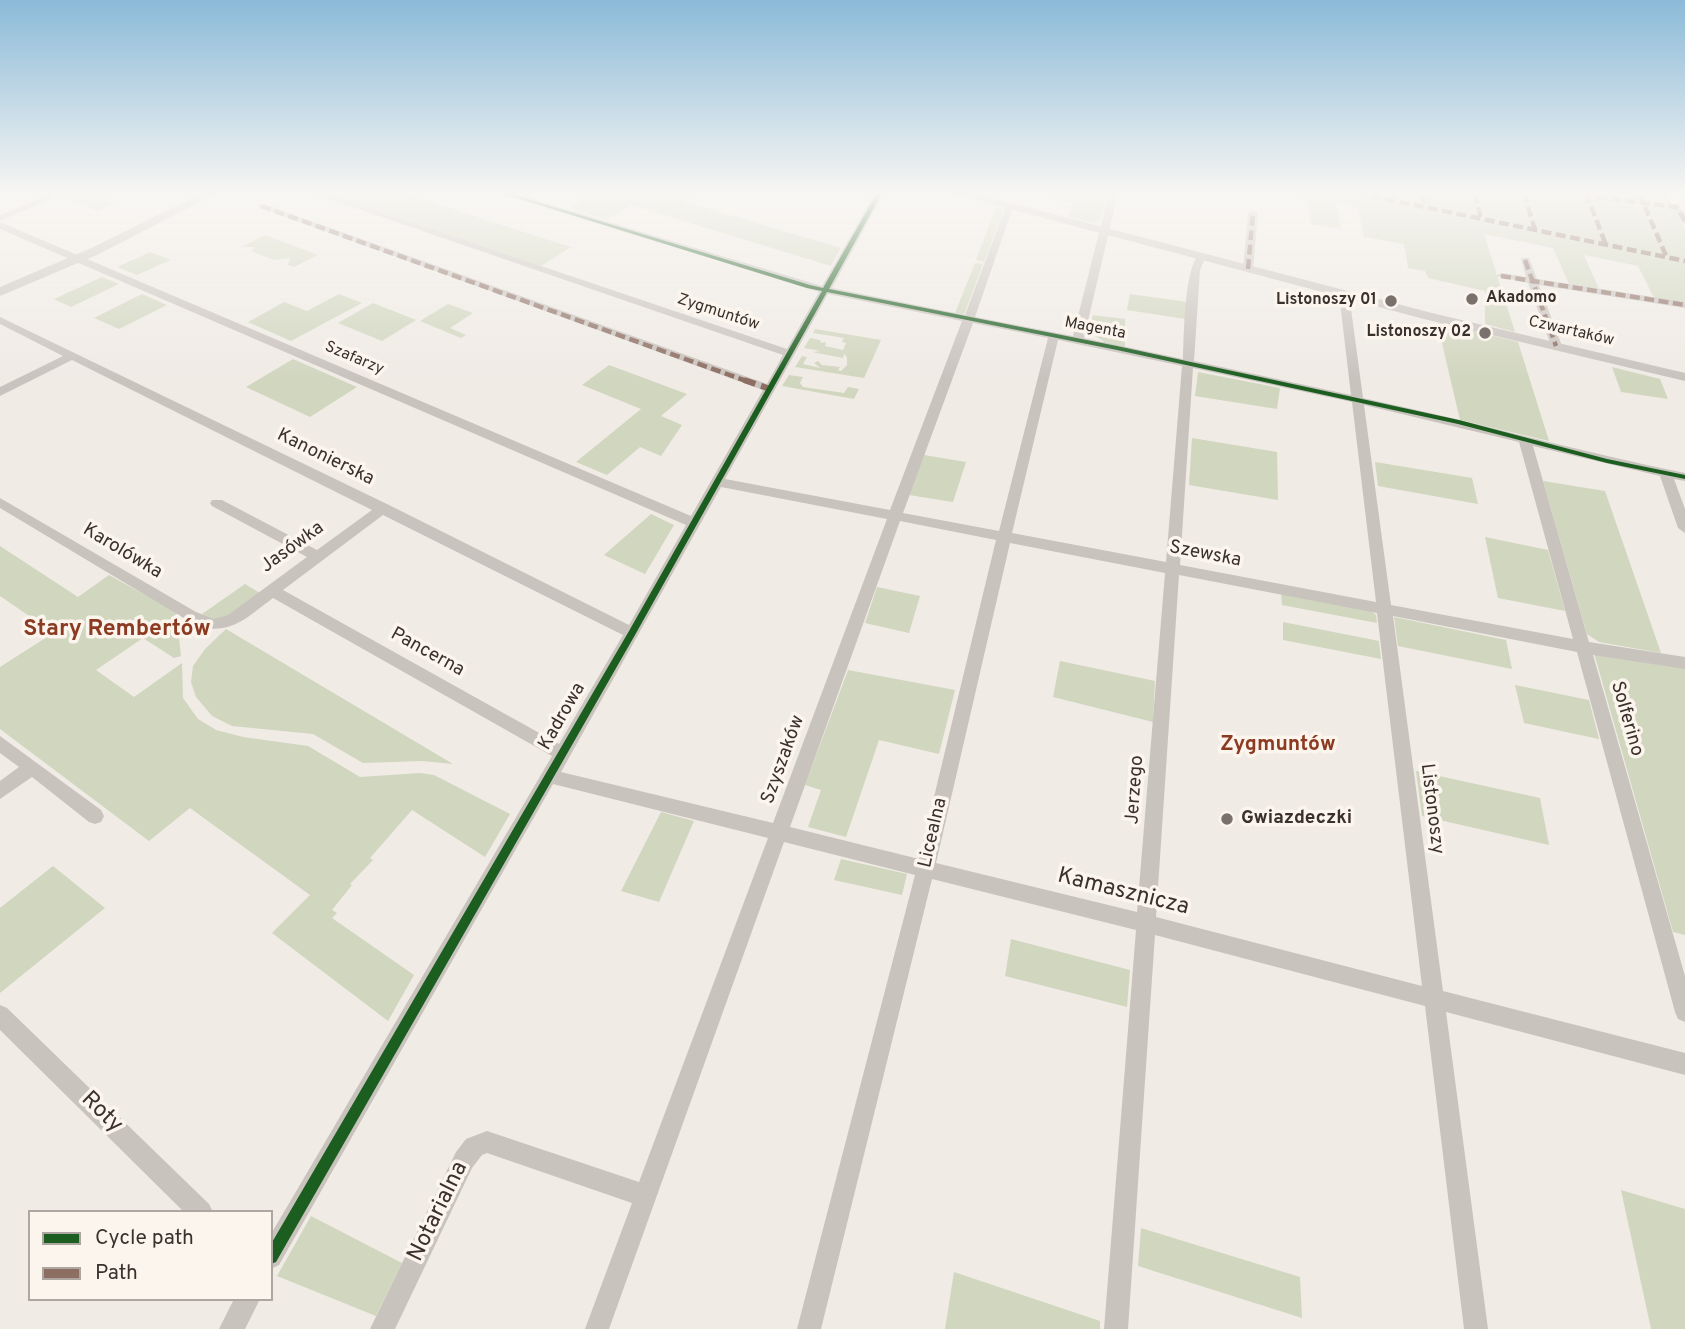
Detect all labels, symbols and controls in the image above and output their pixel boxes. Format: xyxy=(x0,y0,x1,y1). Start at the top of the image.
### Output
place label: Akadomo xyxy=(1486,289,1556,309)
street label: Zygmuntów xyxy=(674,291,762,335)
place label: Listonoszy 01 xyxy=(1276,291,1377,311)
marker: Akadomo xyxy=(1464,291,1480,307)
marker: Listonoszy 01 xyxy=(1383,293,1399,309)
street label: Czwartaków xyxy=(1526,313,1616,351)
street label: Magenta xyxy=(1063,314,1127,344)
place label: Listonoszy 02 xyxy=(1367,323,1471,343)
marker: Listonoszy 02 xyxy=(1477,325,1493,341)
street label: Szafarzy xyxy=(322,338,386,380)
street label: Kanonierska xyxy=(273,425,377,491)
street label: Jasówka xyxy=(257,517,329,579)
street label: Karolówka xyxy=(78,519,166,585)
street label: Szewska xyxy=(1167,537,1243,573)
district label: Stary Rembertów xyxy=(23,616,211,644)
street label: Pancerna xyxy=(386,623,468,683)
street label: Kadrowa xyxy=(535,679,591,755)
street label: Solferino xyxy=(1604,679,1648,759)
street label: Szyszaków xyxy=(757,713,811,807)
district label: Zygmuntów xyxy=(1220,733,1336,759)
street label: Jerzego xyxy=(1122,755,1150,825)
street label: Listonoszy xyxy=(1414,762,1448,856)
street label: Licealna xyxy=(915,796,953,870)
place label: Gwiazdeczki xyxy=(1241,808,1352,830)
marker: Gwiazdeczki xyxy=(1219,811,1235,827)
street label: Kamasznicza xyxy=(1054,863,1192,923)
street label: Roty xyxy=(74,1086,128,1140)
street label: Notarialna xyxy=(403,1158,475,1266)
legend xyxy=(28,1210,273,1301)
text: Cycle path xyxy=(95,1225,194,1252)
text: Path xyxy=(95,1260,138,1287)

